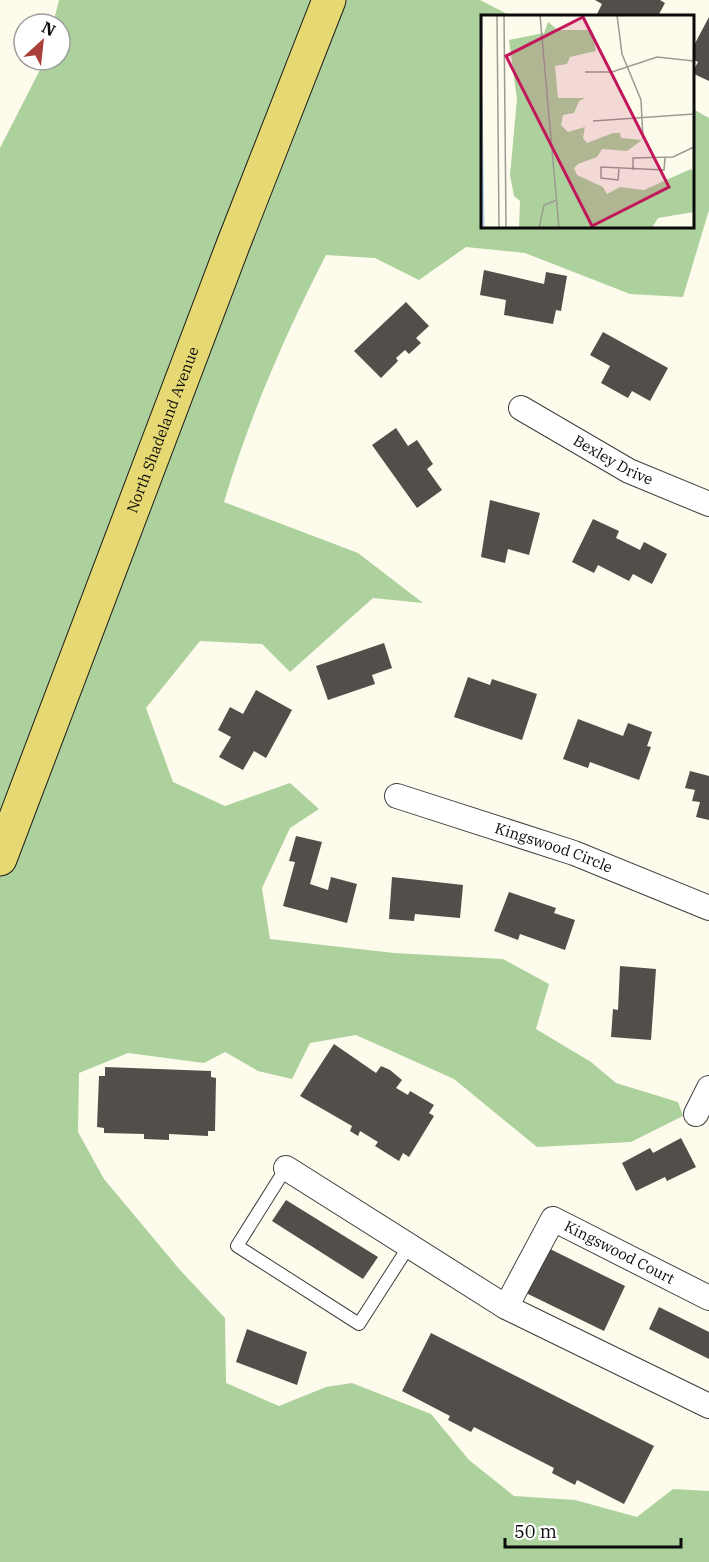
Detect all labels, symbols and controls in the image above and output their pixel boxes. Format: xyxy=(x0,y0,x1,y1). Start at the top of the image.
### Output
north arrow xyxy=(12,12,72,72)
inset map xyxy=(481,15,694,228)
text: N xyxy=(39,17,59,40)
street label: North Shadeland Avenue xyxy=(122,344,203,515)
street label: Bexley Drive xyxy=(570,431,656,489)
street label: Kingswood Circle xyxy=(493,818,615,877)
street label: Kingswood Court xyxy=(561,1216,678,1288)
scale bar xyxy=(505,1511,680,1549)
text: 50 m xyxy=(514,1520,557,1543)

